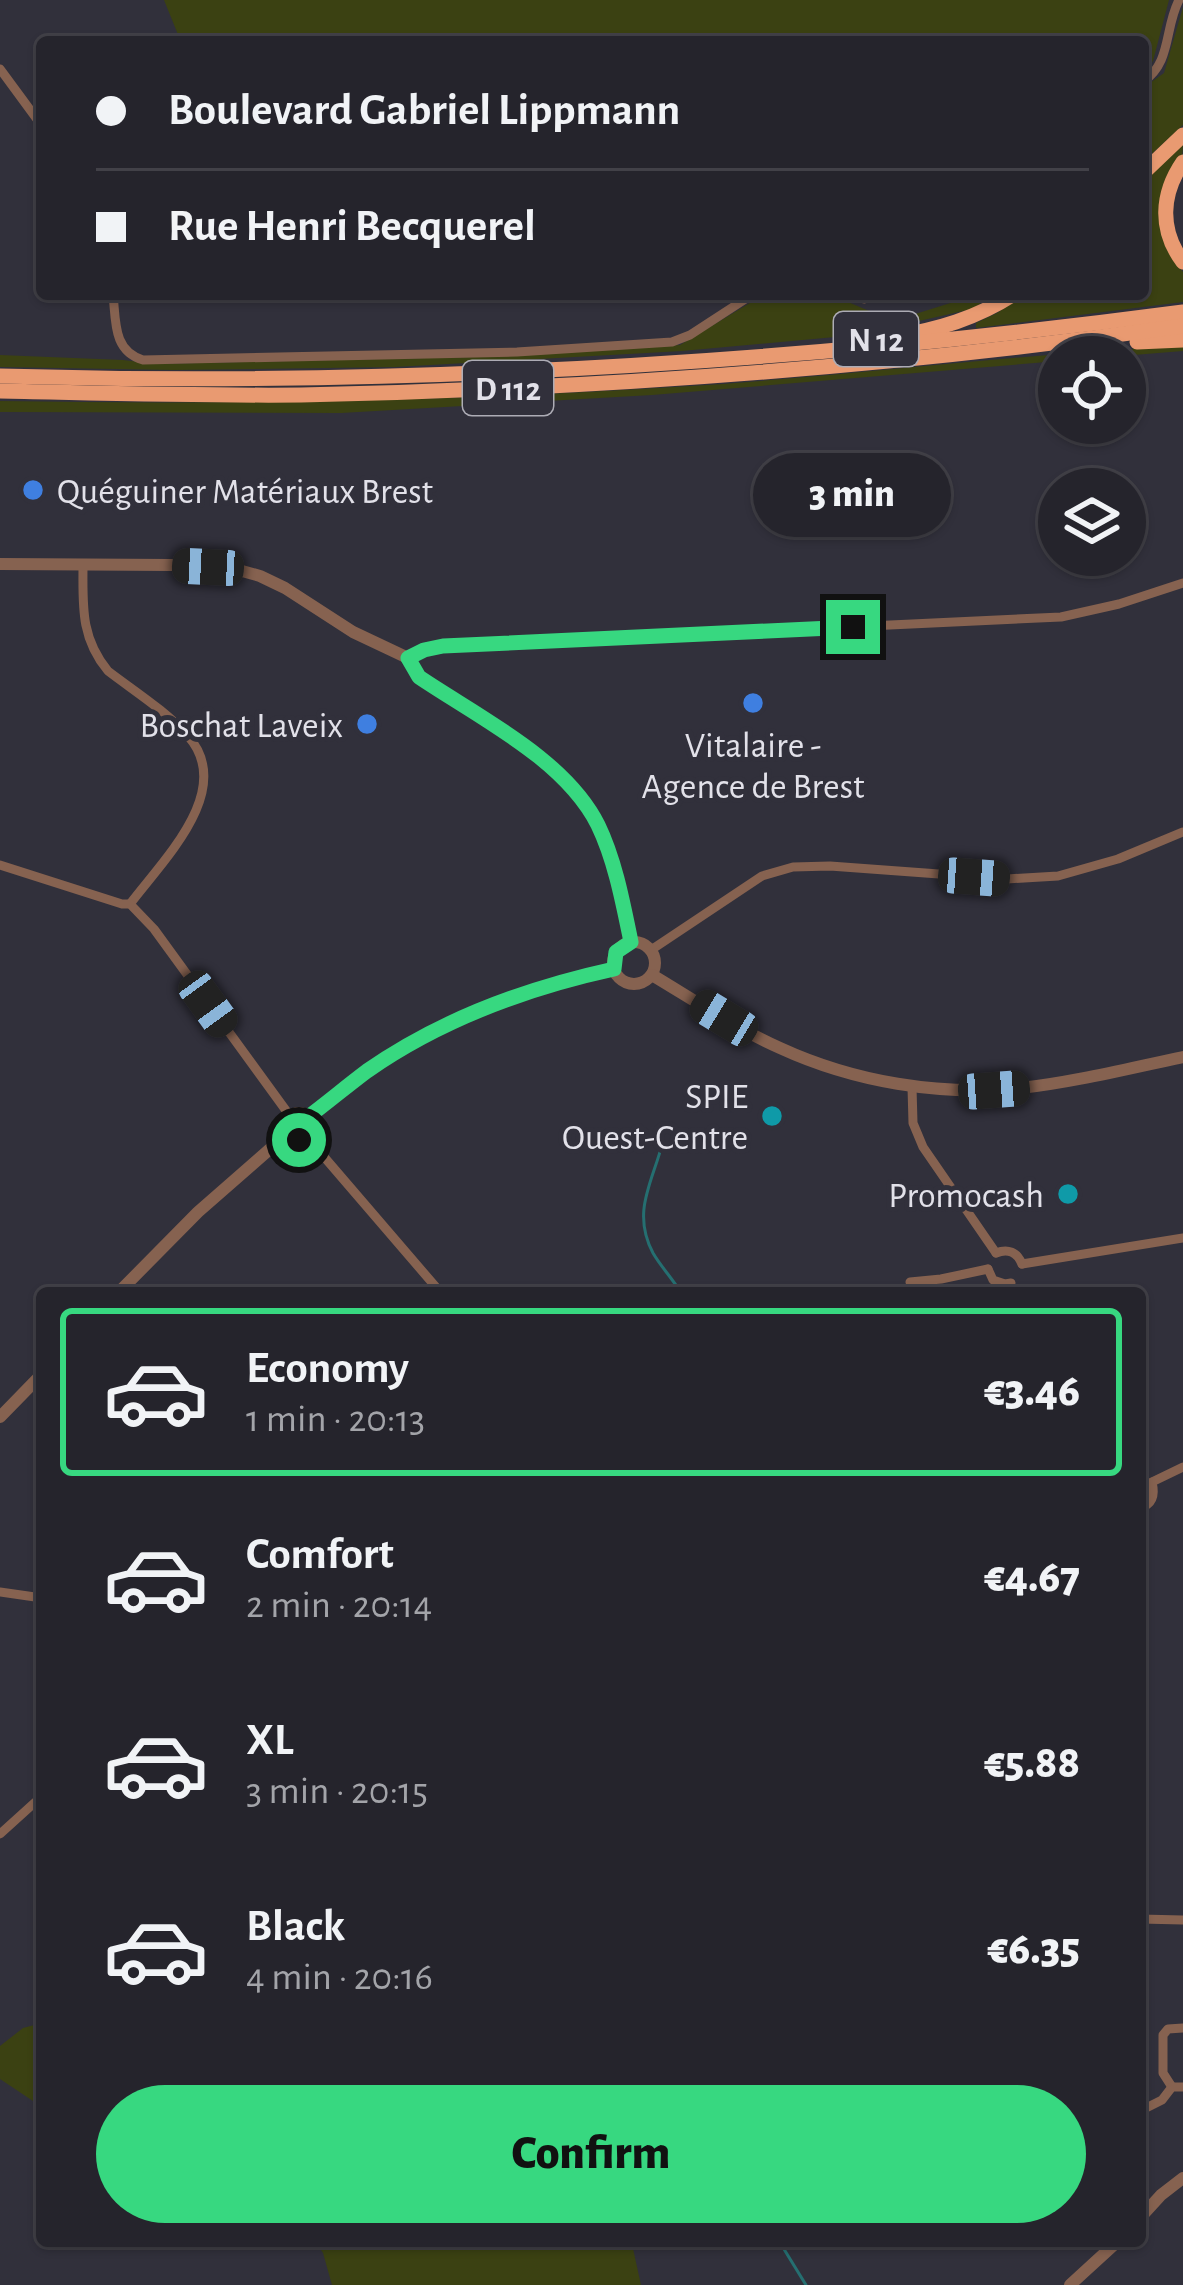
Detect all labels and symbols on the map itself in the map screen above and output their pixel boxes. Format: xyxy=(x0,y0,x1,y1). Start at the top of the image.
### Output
road number: N 12 xyxy=(834,312,918,366)
road number: D 112 xyxy=(463,361,553,415)
callout: 3 min xyxy=(754,453,952,537)
place label: Quéguiner Matériaux Brest xyxy=(57,474,434,510)
marker: Quéguiner Matériaux Brest xyxy=(20,477,46,503)
car xyxy=(171,547,245,587)
route end xyxy=(826,600,880,654)
marker: Vitalaire - Agence de Brest xyxy=(740,690,766,716)
place label: Boschat Laveix xyxy=(140,708,343,744)
marker: Boschat Laveix xyxy=(354,711,380,737)
place label: Vitalaire - Agence de Brest xyxy=(641,728,865,805)
car xyxy=(937,857,1011,897)
car xyxy=(172,964,244,1044)
car xyxy=(684,984,764,1052)
car xyxy=(957,1070,1031,1110)
place label: SPIE Ouest-Centre xyxy=(562,1079,748,1156)
marker: SPIE Ouest-Centre xyxy=(759,1103,785,1129)
route start xyxy=(272,1113,326,1167)
place label: Promocash xyxy=(888,1178,1044,1214)
marker: Promocash xyxy=(1055,1181,1081,1207)

